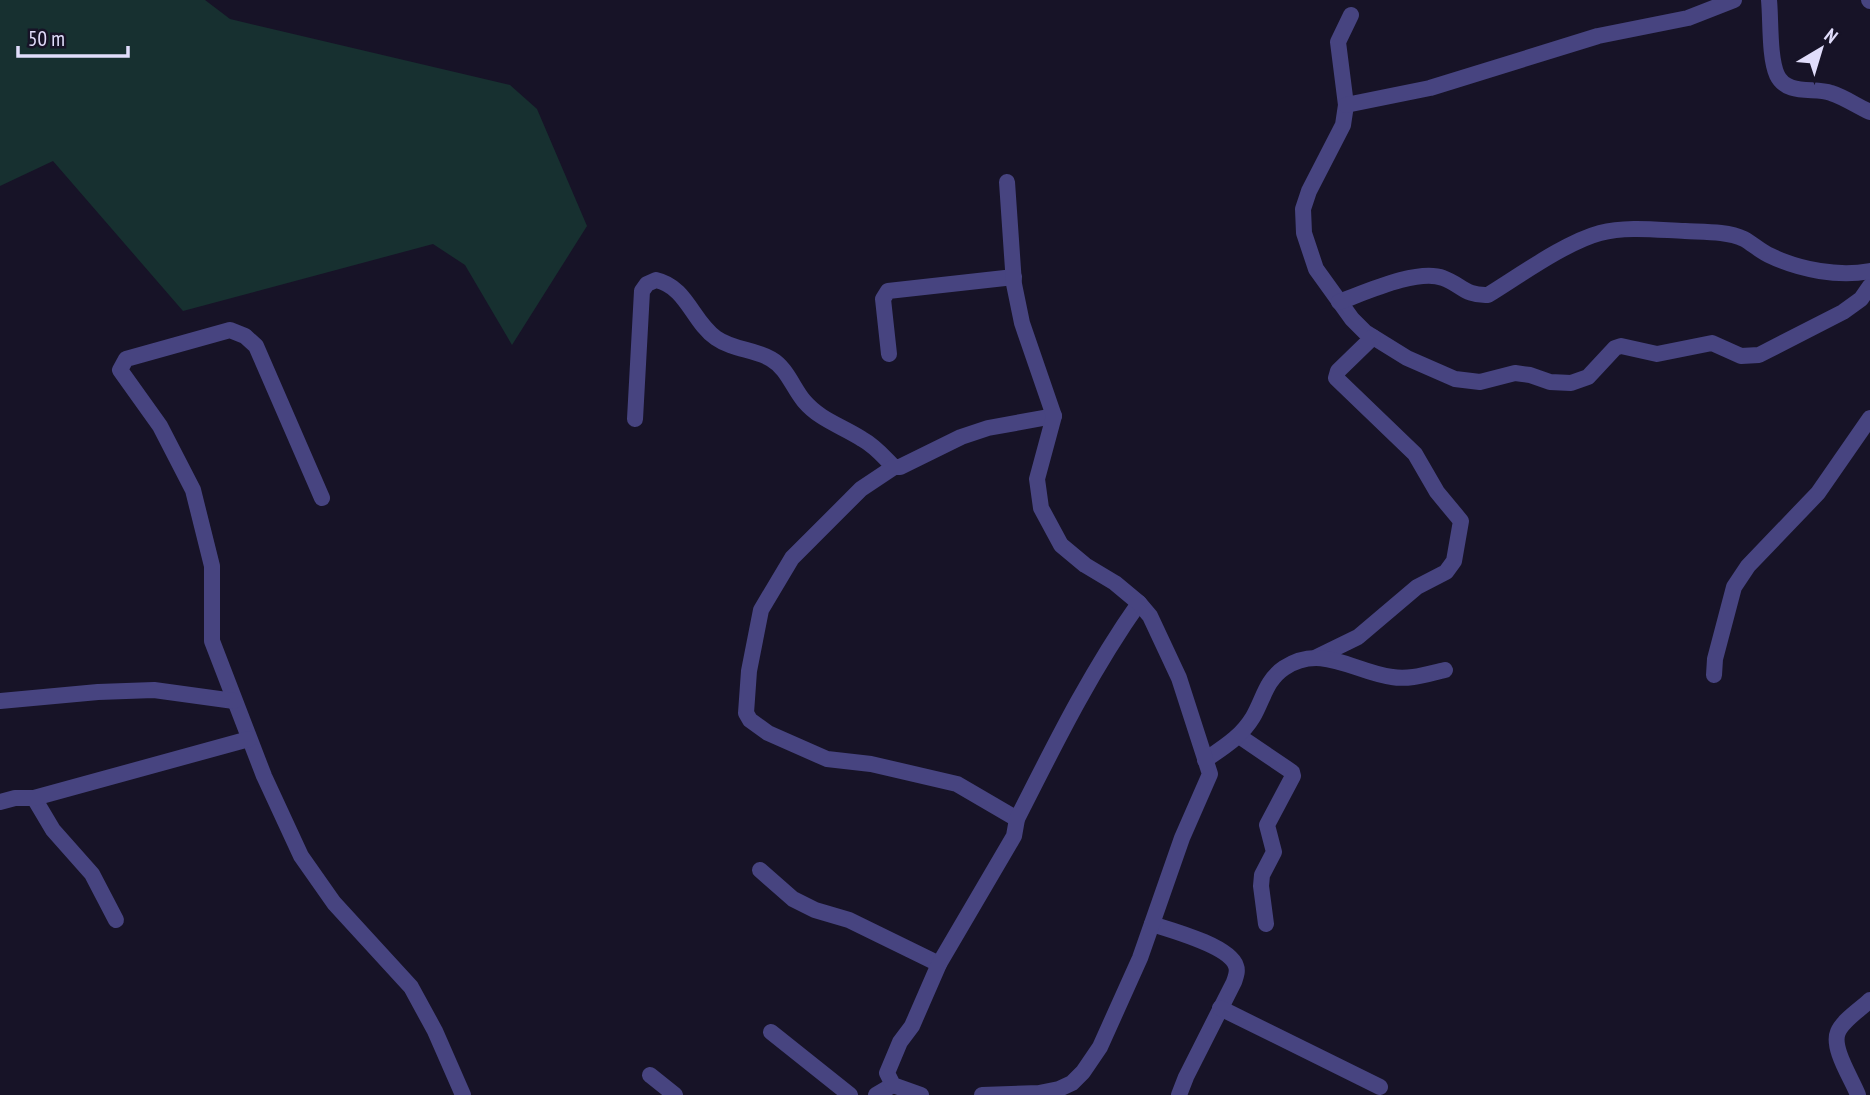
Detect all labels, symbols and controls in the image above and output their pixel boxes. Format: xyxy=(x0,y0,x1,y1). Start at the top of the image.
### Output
scale bar xyxy=(18,14,128,58)
north arrow xyxy=(1786,14,1856,84)
text: N xyxy=(1820,23,1843,48)
text: 50 m xyxy=(28,25,65,52)

